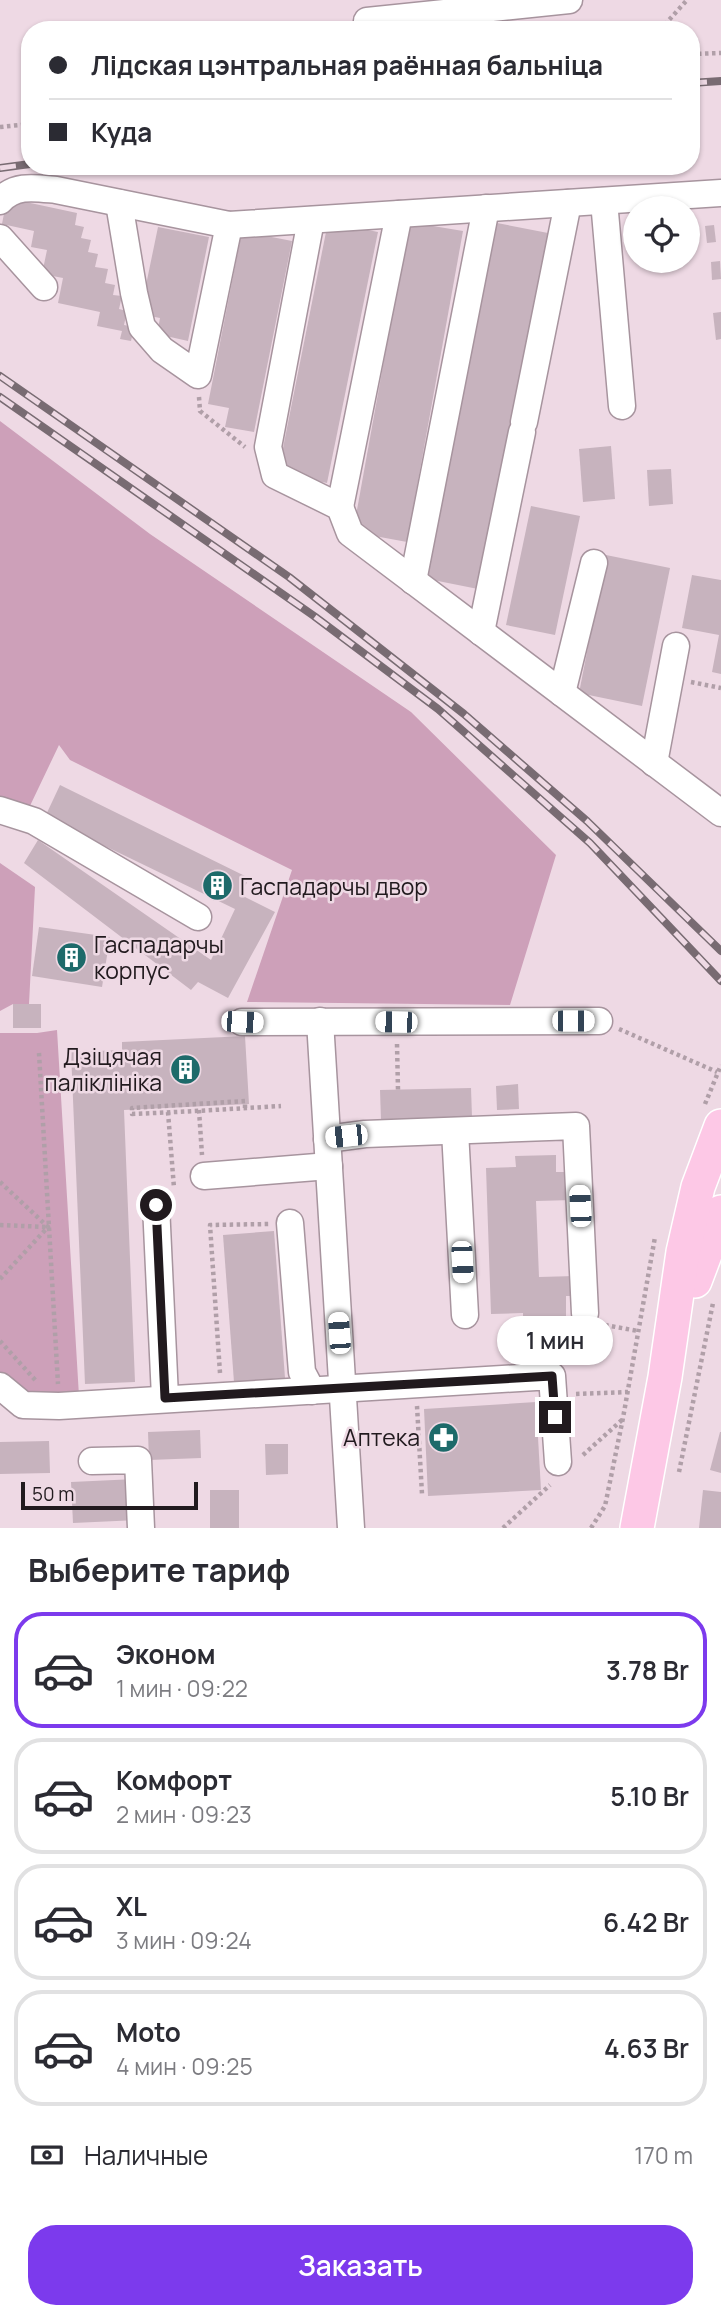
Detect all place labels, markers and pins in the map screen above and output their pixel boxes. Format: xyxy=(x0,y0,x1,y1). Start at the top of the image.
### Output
building icon: Гаспадарчы двор xyxy=(200,869,234,903)
place label: Гаспадарчы двор xyxy=(240,870,428,902)
place label: Гаспадарчы корпус xyxy=(94,928,224,986)
building icon: Гаспадарчы корпус xyxy=(54,940,88,974)
place label: Дзіцячая паліклініка xyxy=(45,1040,162,1098)
building icon: Дзіцячая паліклініка xyxy=(168,1052,202,1086)
pharmacy icon: Аптека xyxy=(426,1420,460,1454)
place label: Аптека xyxy=(343,1421,420,1453)

